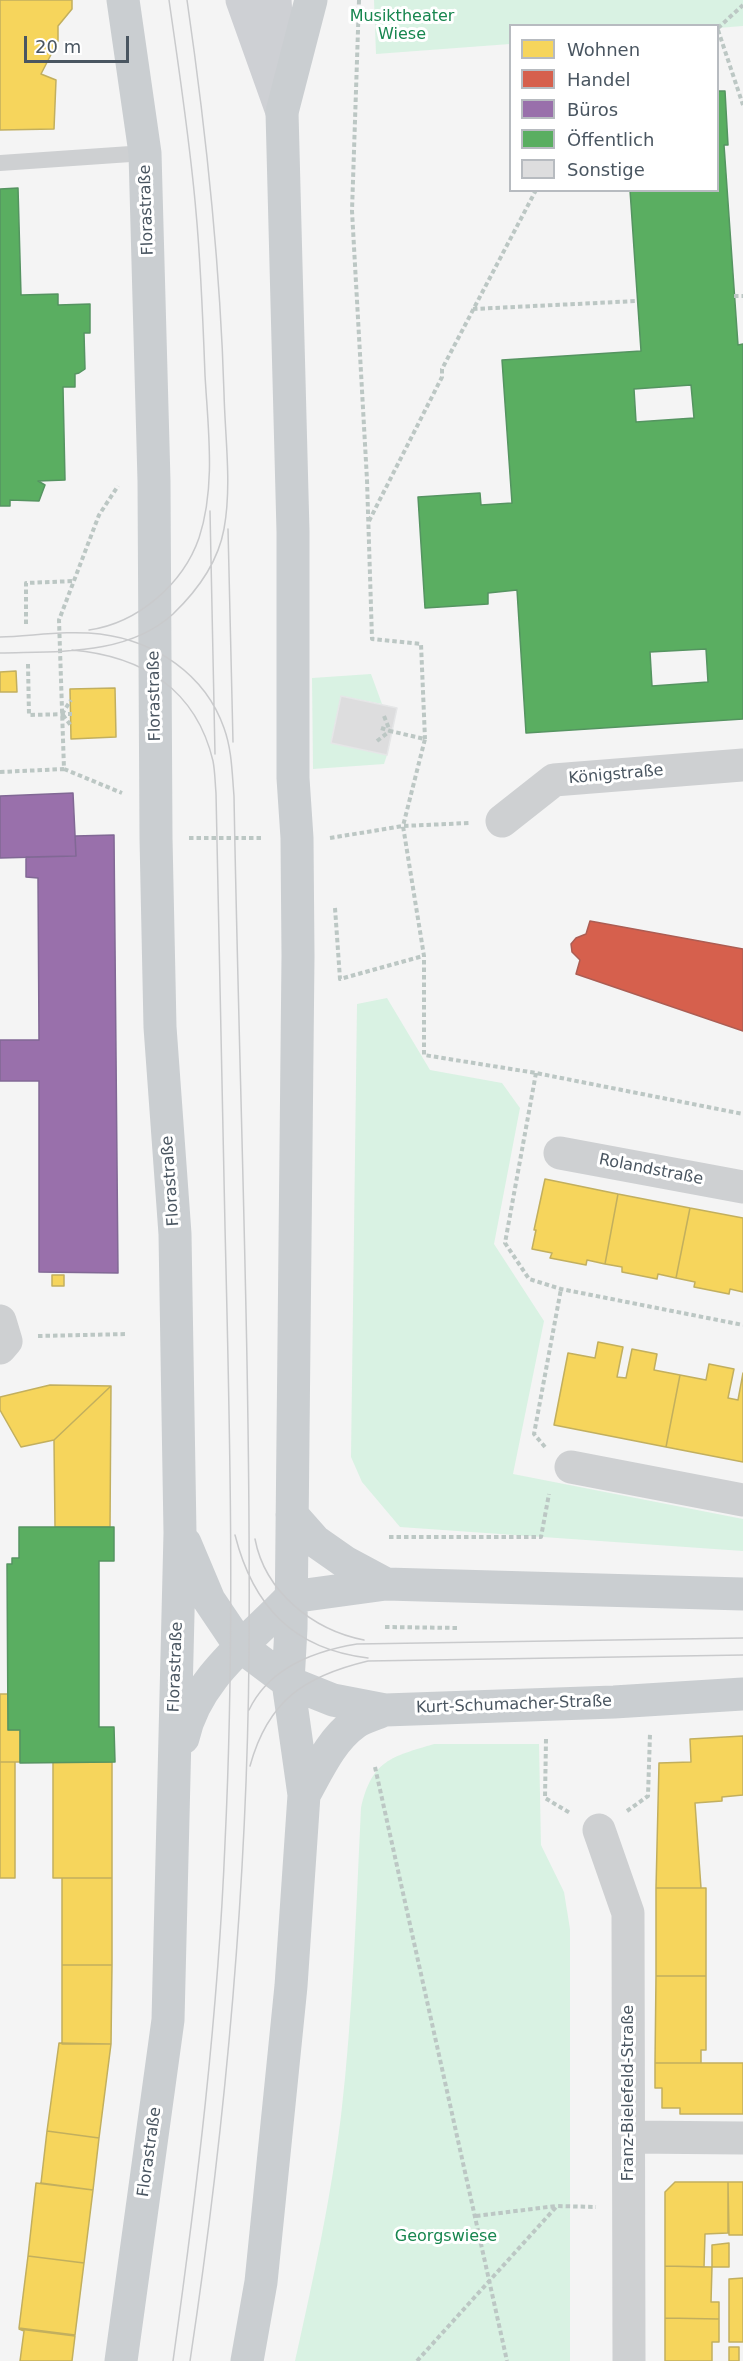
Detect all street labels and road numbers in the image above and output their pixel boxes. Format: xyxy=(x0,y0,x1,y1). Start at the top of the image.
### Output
street label: Florastraße xyxy=(136,164,158,256)
street label: Florastraße xyxy=(145,650,165,742)
street label: Königstraße xyxy=(568,761,664,789)
street label: Florastraße xyxy=(158,1135,184,1227)
street label: Rolandstraße xyxy=(597,1150,705,1190)
street label: Florastraße xyxy=(165,1621,187,1713)
street label: Kurt-Schumacher-Straße xyxy=(416,1692,612,1718)
street label: Franz-Bielefeld-Straße xyxy=(619,2005,639,2181)
street label: Florastraße xyxy=(134,2106,166,2198)

